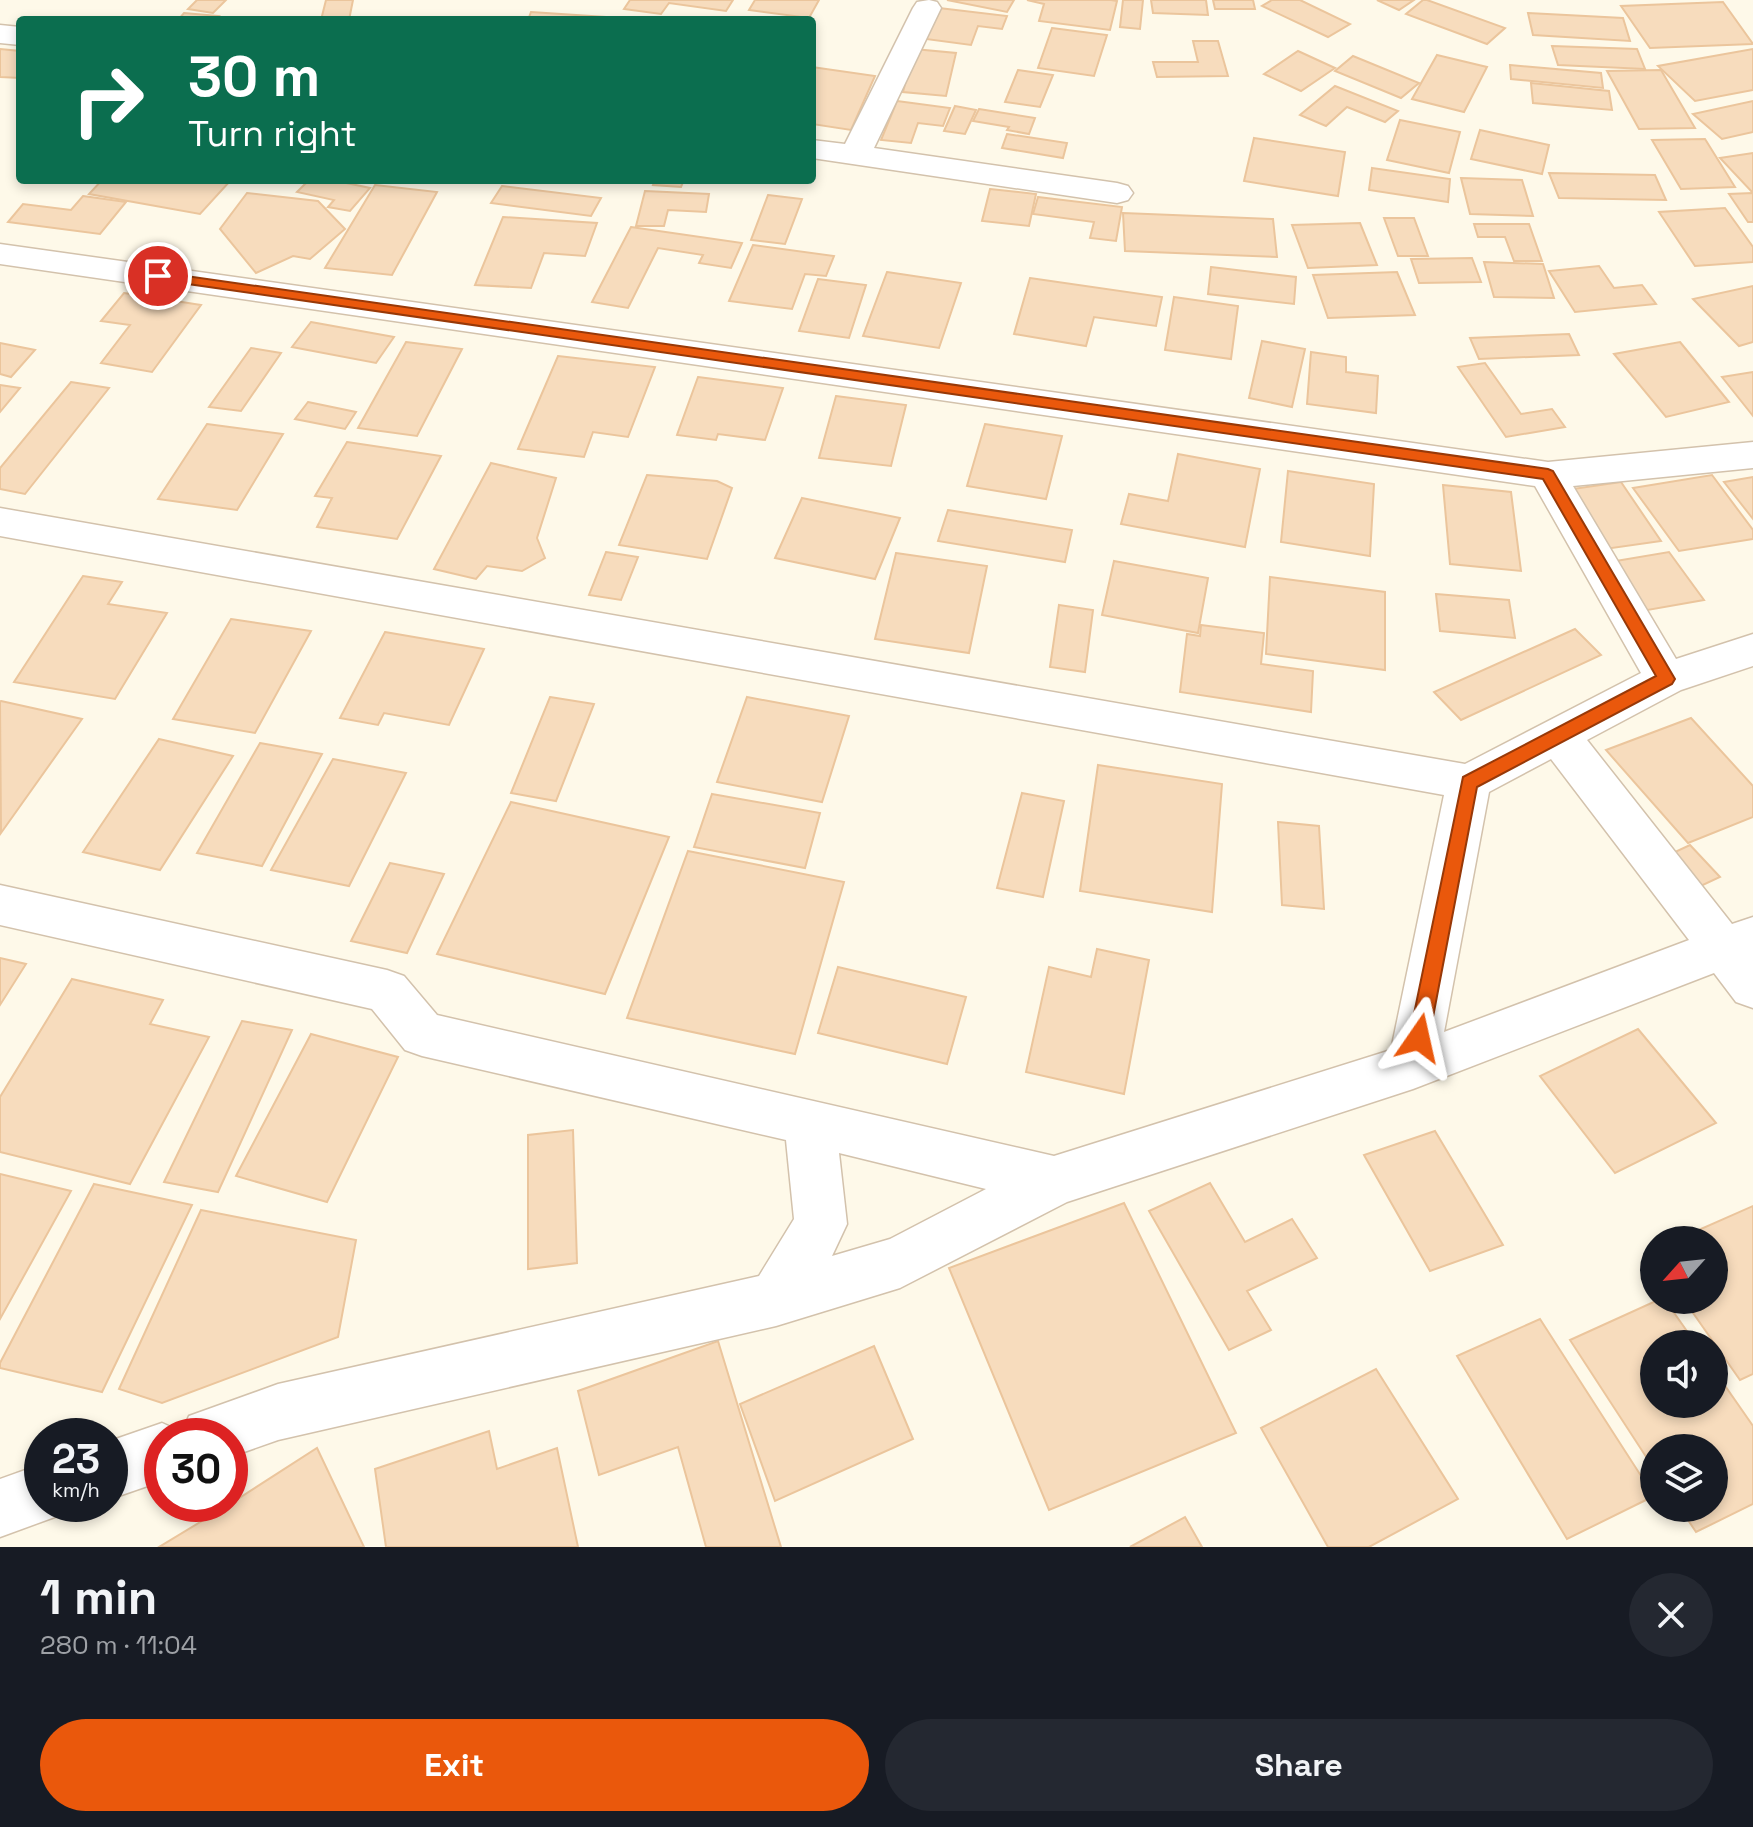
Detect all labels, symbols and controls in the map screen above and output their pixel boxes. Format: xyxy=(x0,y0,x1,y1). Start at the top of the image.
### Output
text: 30 m xyxy=(188,41,320,112)
icon: right xyxy=(56,48,160,152)
text: Turn right xyxy=(188,111,357,157)
pin xyxy=(124,242,192,310)
icon: arrive xyxy=(136,254,180,298)
position arrow xyxy=(1377,996,1461,1080)
north arrow xyxy=(1640,1226,1728,1314)
map controls xyxy=(1640,1226,1728,1522)
button: sound xyxy=(1640,1330,1728,1418)
speed limit sign: 30 xyxy=(144,1418,248,1522)
text: 23 xyxy=(52,1434,100,1485)
button: layers xyxy=(1640,1434,1728,1522)
text: km/h xyxy=(52,1477,100,1503)
text: 1 min xyxy=(40,1567,157,1628)
button: close xyxy=(1629,1573,1713,1657)
text: 280 m · 11:04 xyxy=(40,1628,197,1662)
button: Exit xyxy=(40,1719,869,1811)
button: Share xyxy=(885,1719,1713,1811)

